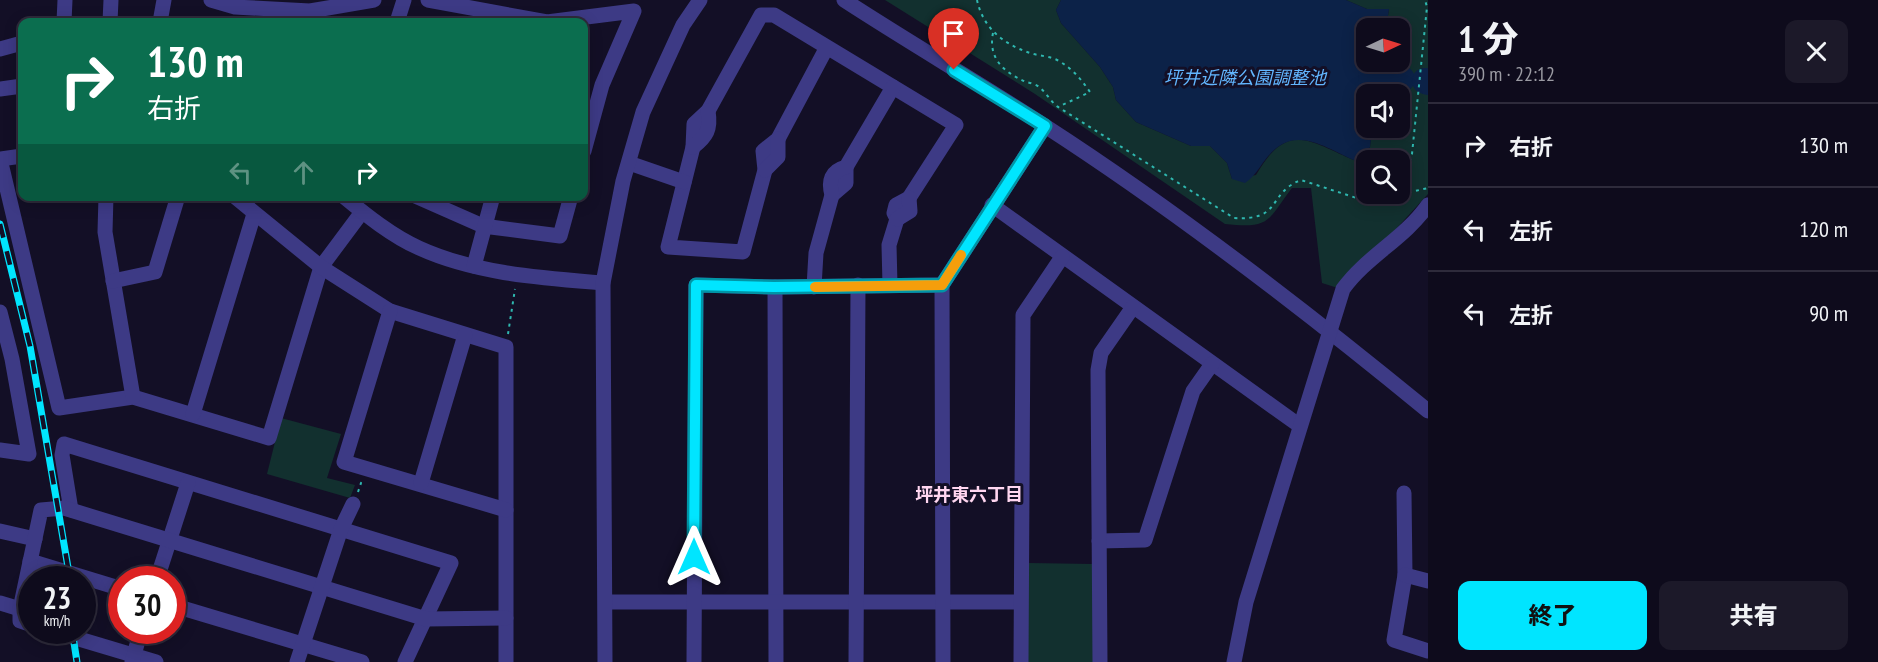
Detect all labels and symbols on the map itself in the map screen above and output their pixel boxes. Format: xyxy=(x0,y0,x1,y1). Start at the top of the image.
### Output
pin xyxy=(928,8,979,70)
north arrow xyxy=(1356,18,1410,72)
water label: 坪井近隣公園調整池 xyxy=(1164,66,1328,89)
district label: 坪井東六丁目 xyxy=(915,483,1023,506)
position arrow xyxy=(662,525,726,589)
speed limit sign: 30 xyxy=(108,566,186,644)

